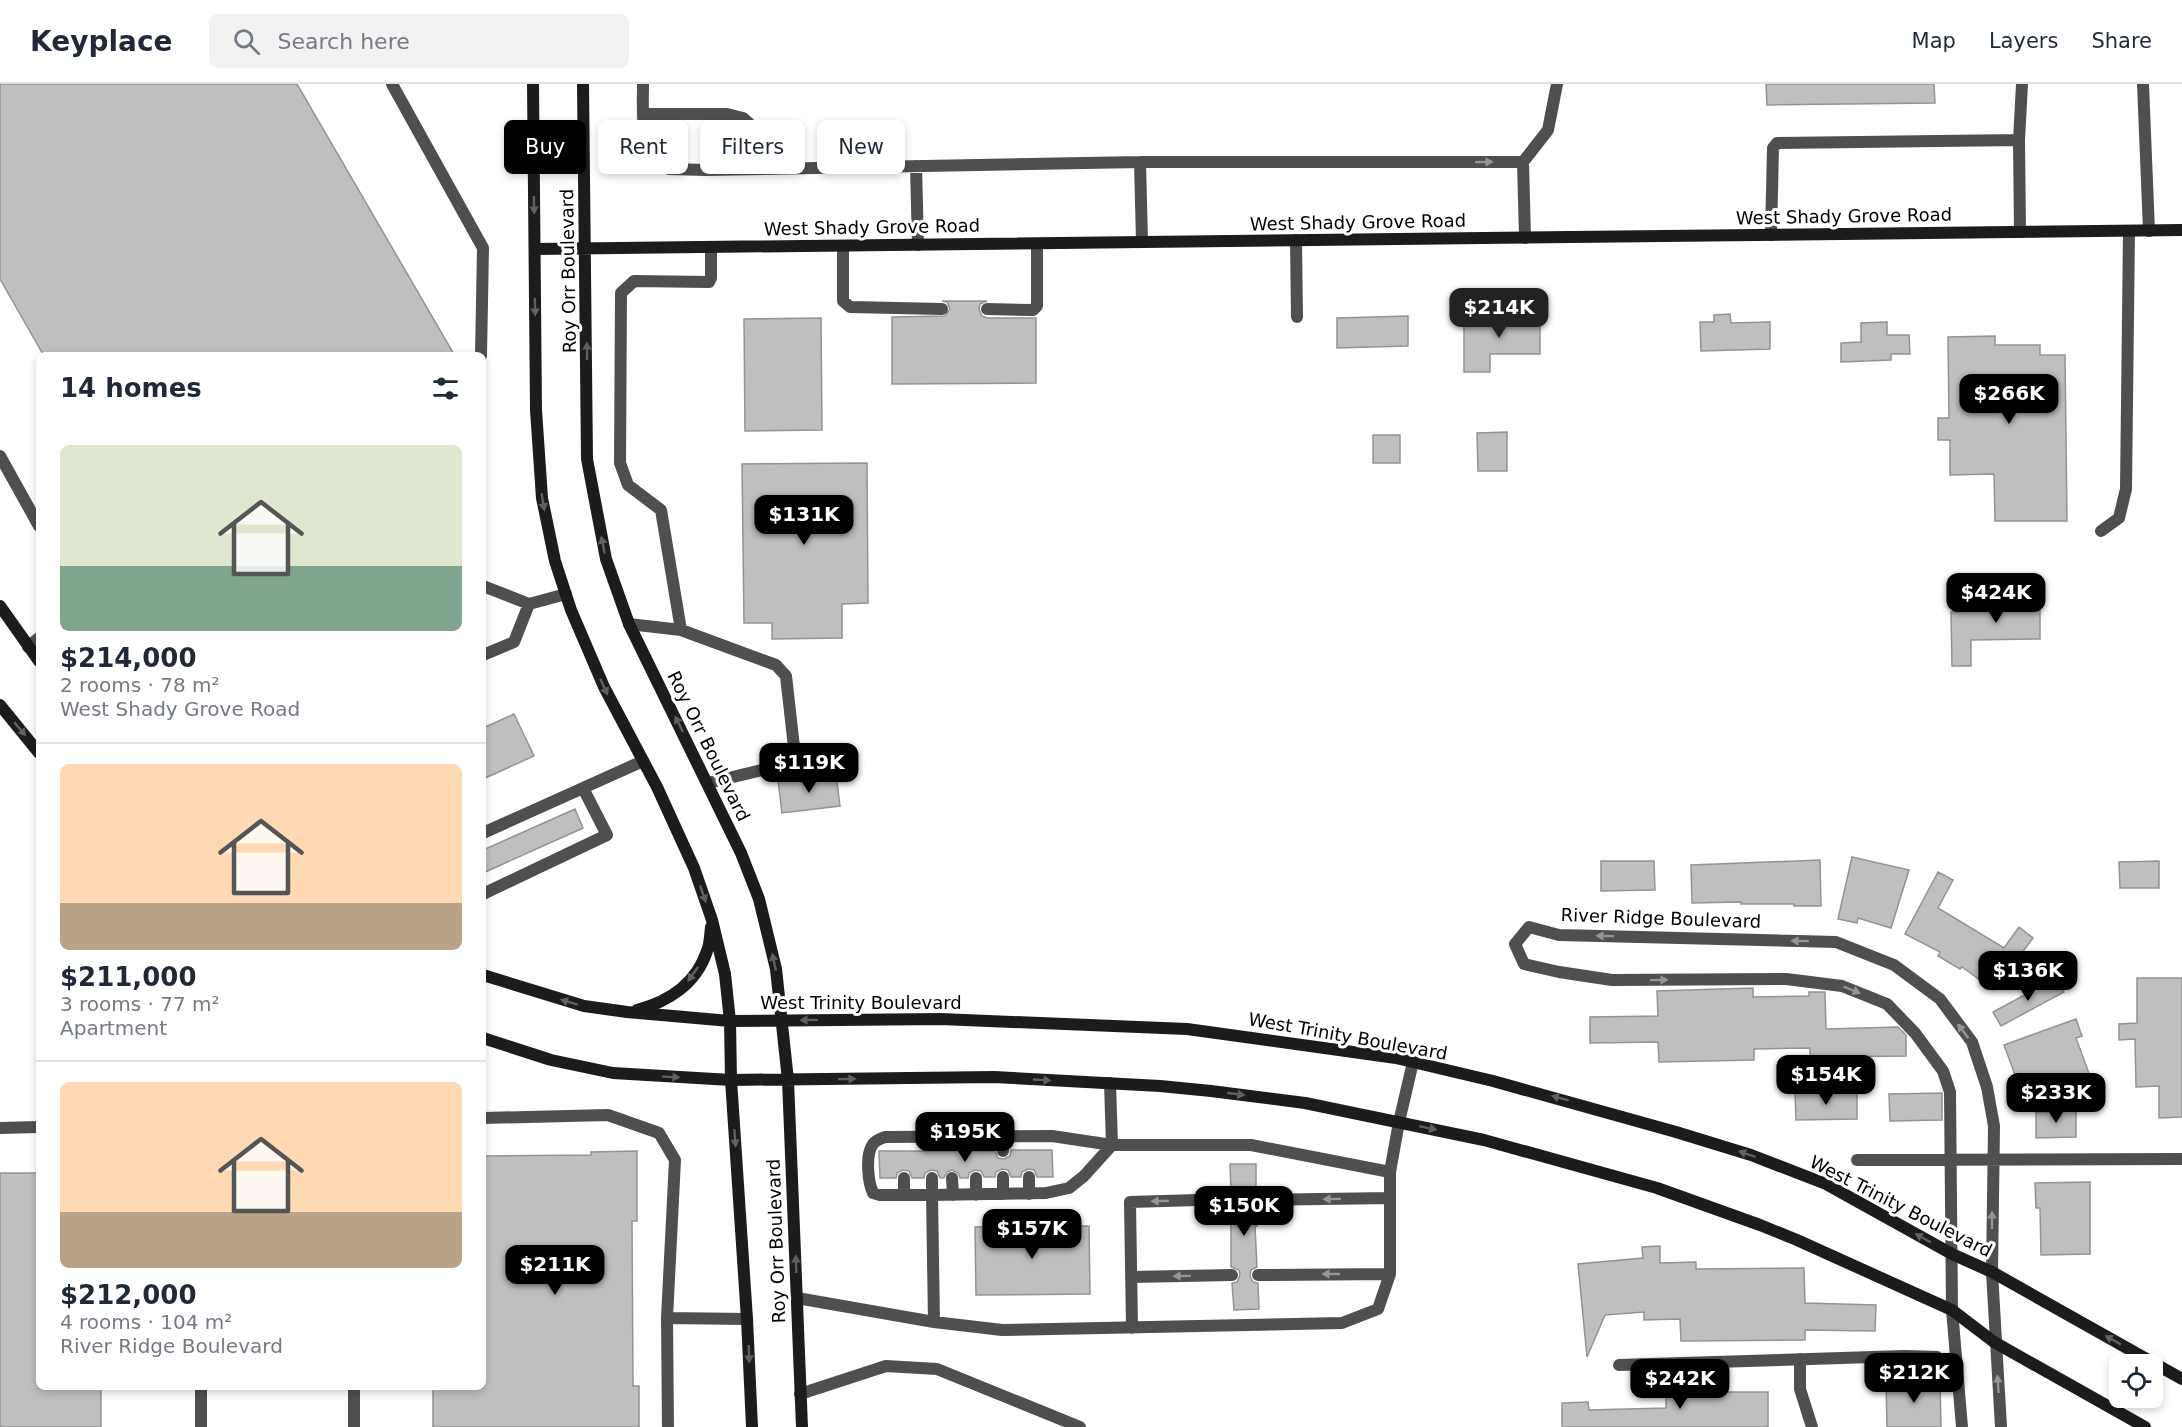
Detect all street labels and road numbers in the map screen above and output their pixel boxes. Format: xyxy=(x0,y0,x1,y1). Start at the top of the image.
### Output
street label: Roy Orr Boulevard xyxy=(556,189,580,353)
street label: West Shady Grove Road xyxy=(1736,204,1952,228)
street label: West Shady Grove Road xyxy=(1250,210,1466,234)
street label: West Shady Grove Road xyxy=(764,215,980,239)
street label: Roy Orr Boulevard xyxy=(664,667,754,825)
street label: River Ridge Boulevard xyxy=(1560,904,1762,932)
street label: West Trinity Boulevard xyxy=(760,992,962,1013)
street label: West Trinity Boulevard xyxy=(1247,1008,1449,1064)
street label: West Trinity Boulevard xyxy=(1806,1151,1996,1261)
street label: Roy Orr Boulevard xyxy=(763,1158,789,1324)

